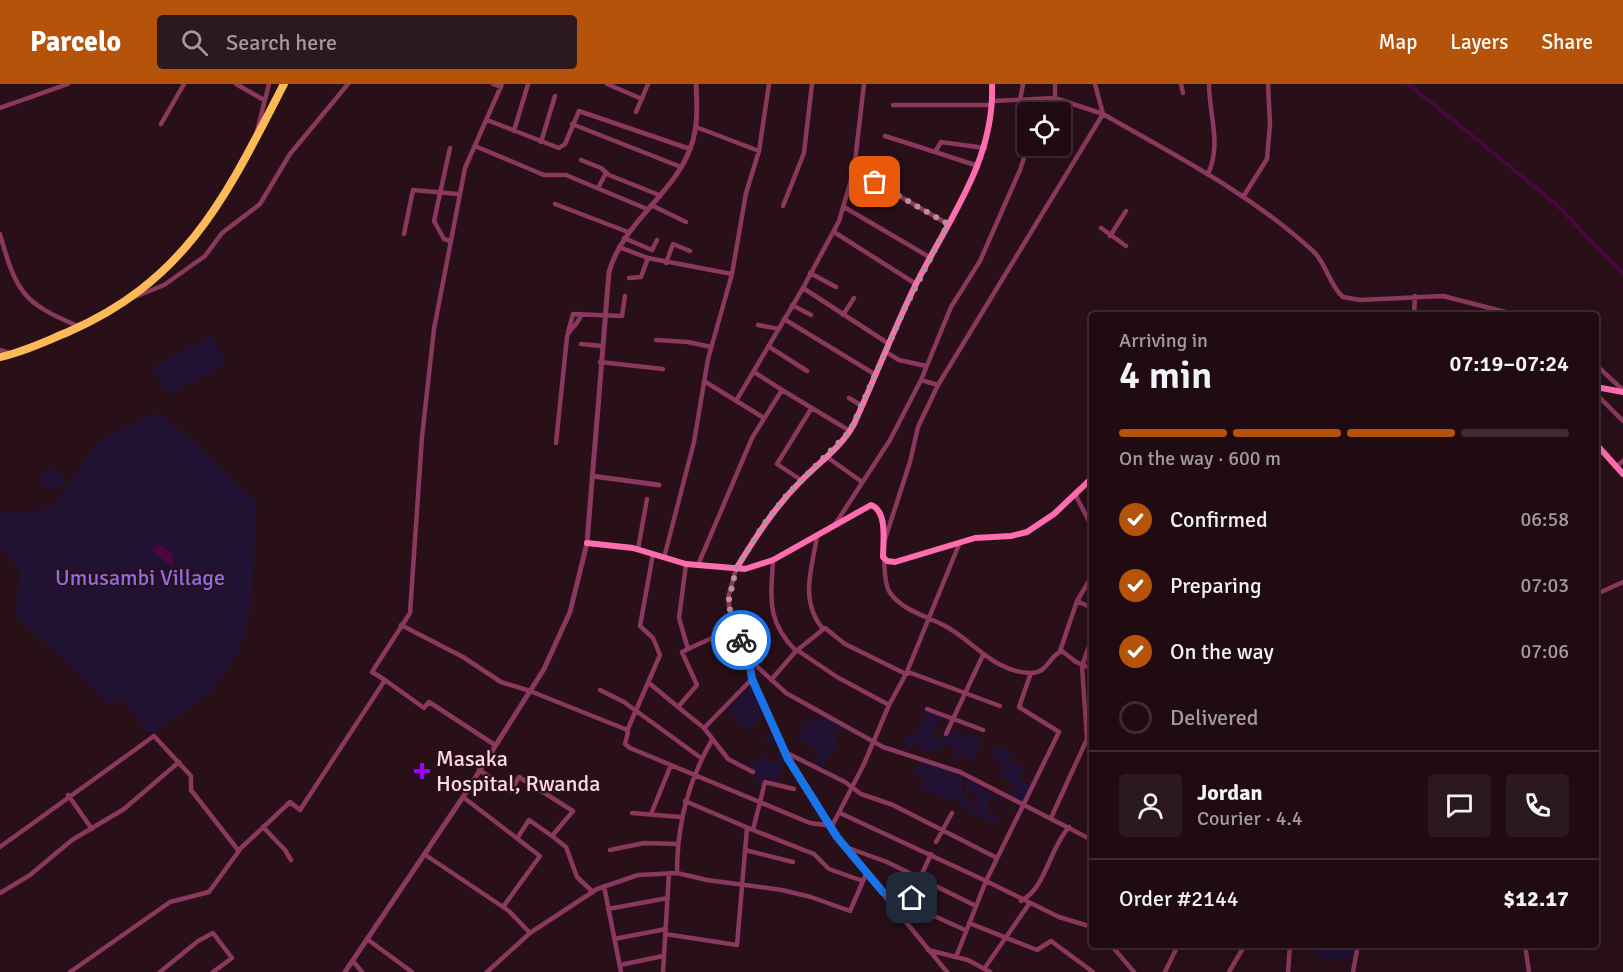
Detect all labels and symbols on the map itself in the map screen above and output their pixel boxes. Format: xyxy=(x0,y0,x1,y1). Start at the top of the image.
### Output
pin xyxy=(849,156,900,207)
park label: Umusambi Village xyxy=(55,564,225,591)
courier xyxy=(711,610,771,670)
place label: Masaka Hospital, Rwanda xyxy=(436,745,600,797)
marker: Masaka Hospital, Rwanda xyxy=(413,762,431,780)
pin xyxy=(886,872,937,923)

